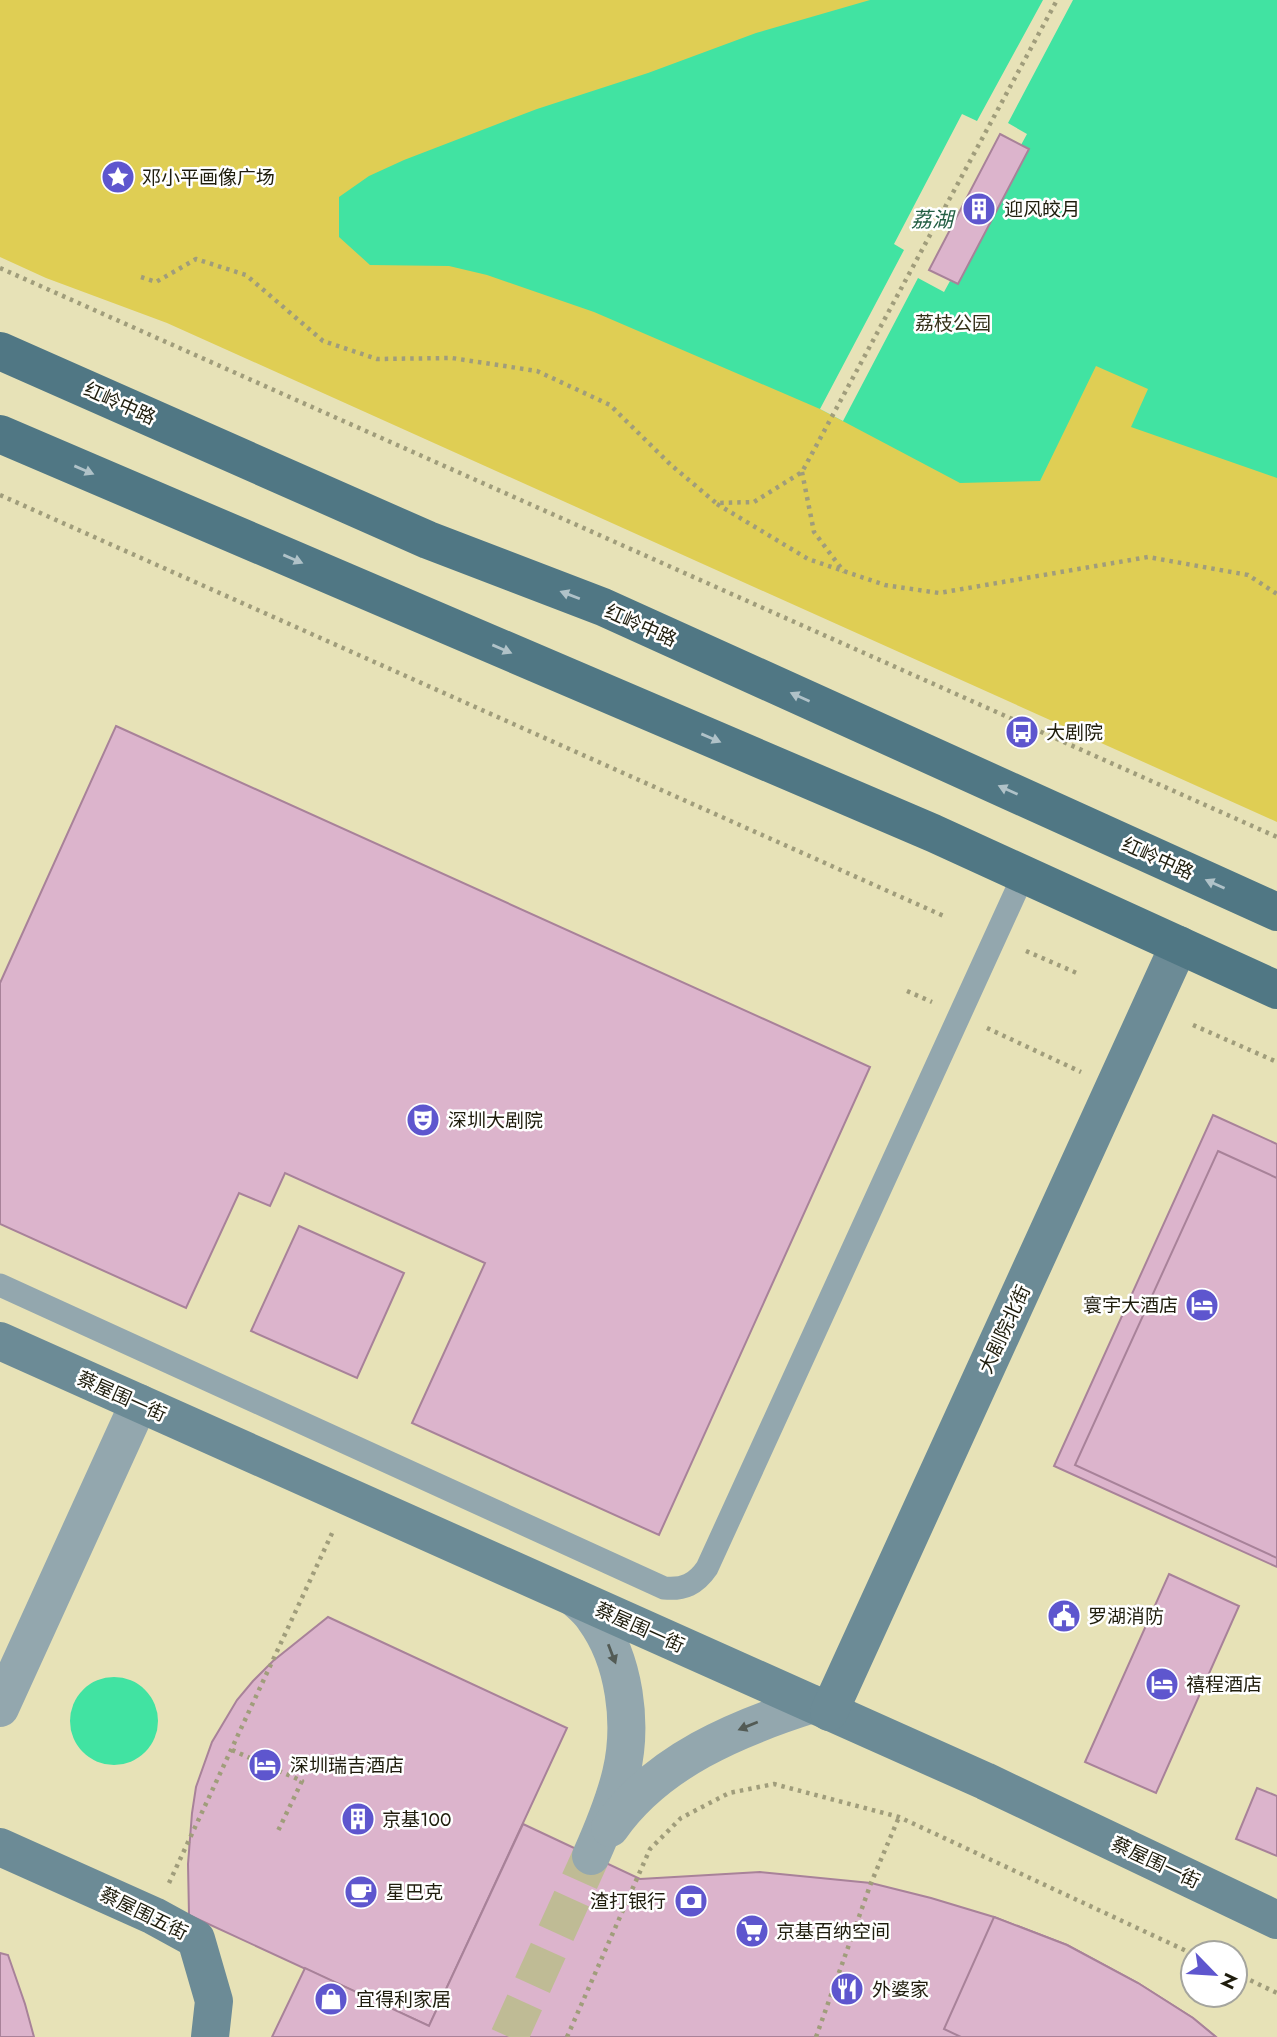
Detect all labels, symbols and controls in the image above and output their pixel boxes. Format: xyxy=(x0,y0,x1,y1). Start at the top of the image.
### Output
place icon: 邓小平画像广场 xyxy=(99,158,137,196)
place label: 邓小平画像广场 xyxy=(142,164,275,191)
building icon: 迎风皎月 xyxy=(960,190,998,228)
place label: 迎风皎月 xyxy=(1004,196,1080,223)
water label: 荔湖 xyxy=(911,205,956,235)
park label: 荔枝公园 xyxy=(915,310,991,337)
street label: 红岭中路 xyxy=(80,376,160,431)
one-way arrow xyxy=(73,465,94,476)
one-way arrow xyxy=(283,554,304,565)
one-way arrow xyxy=(559,589,580,600)
street label: 红岭中路 xyxy=(601,598,681,653)
one-way arrow xyxy=(492,643,512,655)
one-way arrow xyxy=(790,691,810,702)
bus stop icon: 大剧院 xyxy=(1003,713,1041,751)
place label: 大剧院 xyxy=(1046,719,1103,746)
one-way arrow xyxy=(701,733,722,744)
one-way arrow xyxy=(997,784,1018,795)
street label: 红岭中路 xyxy=(1118,831,1198,886)
one-way arrow xyxy=(1205,878,1225,890)
theatre icon: 深圳大剧院 xyxy=(404,1101,442,1139)
place label: 深圳大剧院 xyxy=(448,1107,543,1134)
street label: 大剧院北街 xyxy=(972,1280,1037,1378)
hotel icon: 寰宇大酒店 xyxy=(1183,1286,1221,1324)
place label: 寰宇大酒店 xyxy=(1083,1292,1178,1319)
street label: 蔡屋围一街 xyxy=(73,1365,171,1428)
street label: 蔡屋围一街 xyxy=(591,1596,689,1659)
public building icon: 罗湖消防 xyxy=(1045,1597,1083,1635)
place label: 罗湖消防 xyxy=(1088,1603,1164,1630)
one-way arrow xyxy=(607,1644,618,1665)
hotel icon: 禧程酒店 xyxy=(1143,1665,1181,1703)
place label: 禧程酒店 xyxy=(1186,1671,1262,1698)
one-way arrow xyxy=(738,1721,759,1732)
hotel icon: 深圳瑞吉酒店 xyxy=(246,1746,284,1784)
place label: 深圳瑞吉酒店 xyxy=(290,1752,404,1779)
building icon: 京基100 xyxy=(339,1800,377,1838)
place label: 京基100 xyxy=(382,1806,451,1833)
street label: 蔡屋围一街 xyxy=(1107,1830,1205,1895)
cafe icon: 星巴克 xyxy=(342,1873,380,1911)
place label: 星巴克 xyxy=(386,1879,443,1906)
street label: 蔡屋围五街 xyxy=(95,1880,192,1946)
bank icon: 渣打银行 xyxy=(672,1882,710,1920)
place label: 渣打银行 xyxy=(590,1888,666,1915)
supermarket icon: 京基百纳空间 xyxy=(733,1912,771,1950)
place label: 京基百纳空间 xyxy=(776,1918,890,1945)
north arrow xyxy=(1179,1939,1249,2009)
text: N xyxy=(1214,1968,1244,1994)
restaurant icon: 外婆家 xyxy=(828,1970,866,2008)
place label: 外婆家 xyxy=(872,1976,929,2003)
shop icon: 宜得利家居 xyxy=(312,1980,350,2018)
place label: 宜得利家居 xyxy=(356,1986,451,2013)

